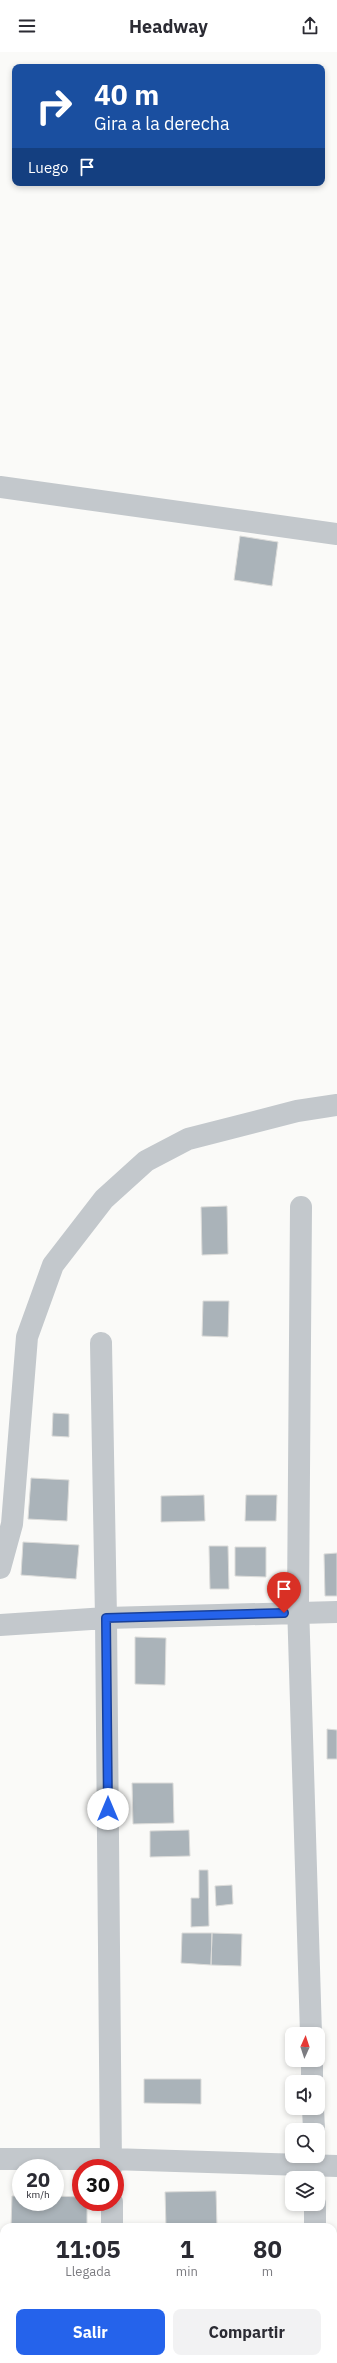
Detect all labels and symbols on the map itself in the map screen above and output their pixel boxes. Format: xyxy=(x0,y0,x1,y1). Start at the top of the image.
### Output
pin xyxy=(267,1572,301,1613)
position arrow xyxy=(87,1788,129,1830)
north arrow xyxy=(285,2027,325,2067)
speed limit sign: 30 xyxy=(72,2159,124,2211)

